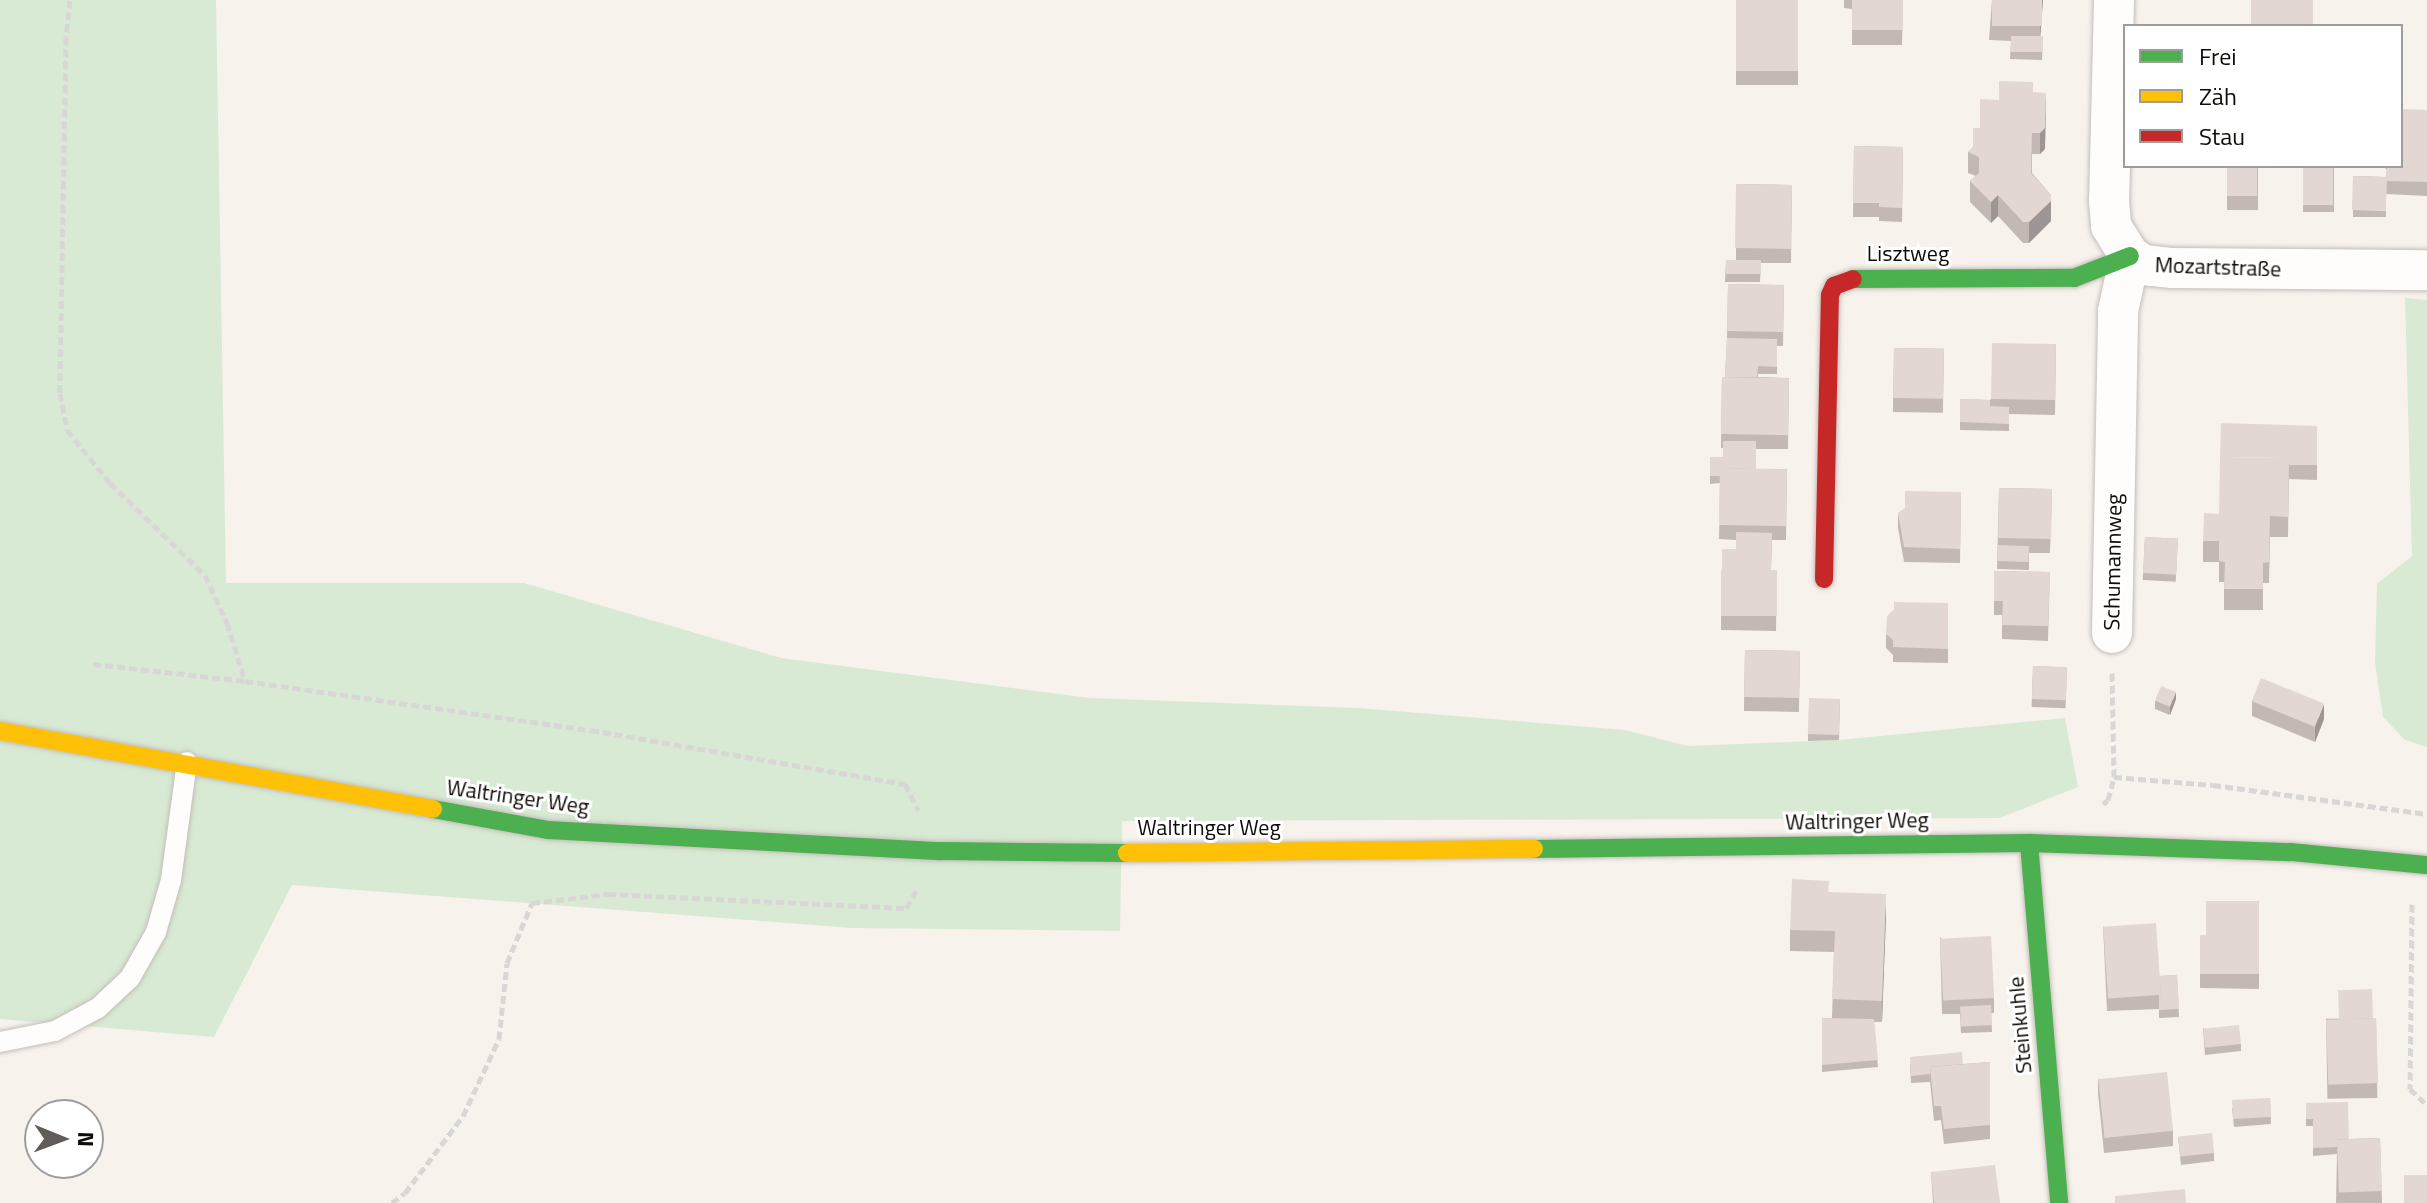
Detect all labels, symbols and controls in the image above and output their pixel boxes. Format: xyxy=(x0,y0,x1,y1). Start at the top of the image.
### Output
legend xyxy=(2123,24,2403,168)
text: Frei xyxy=(2199,38,2237,74)
text: Zäh xyxy=(2199,78,2237,114)
text: Stau xyxy=(2199,118,2245,154)
street label: Lisztweg xyxy=(1867,241,1949,267)
street label: Mozartstraße xyxy=(2154,252,2282,282)
street label: Schumannweg xyxy=(2099,493,2127,631)
street label: Waltringer Weg xyxy=(445,774,591,820)
street label: Waltringer Weg xyxy=(1785,807,1929,835)
street label: Waltringer Weg xyxy=(1137,815,1281,841)
street label: Steinkuhle xyxy=(2003,975,2037,1075)
north arrow xyxy=(24,1099,104,1179)
text: N xyxy=(69,1131,103,1147)

